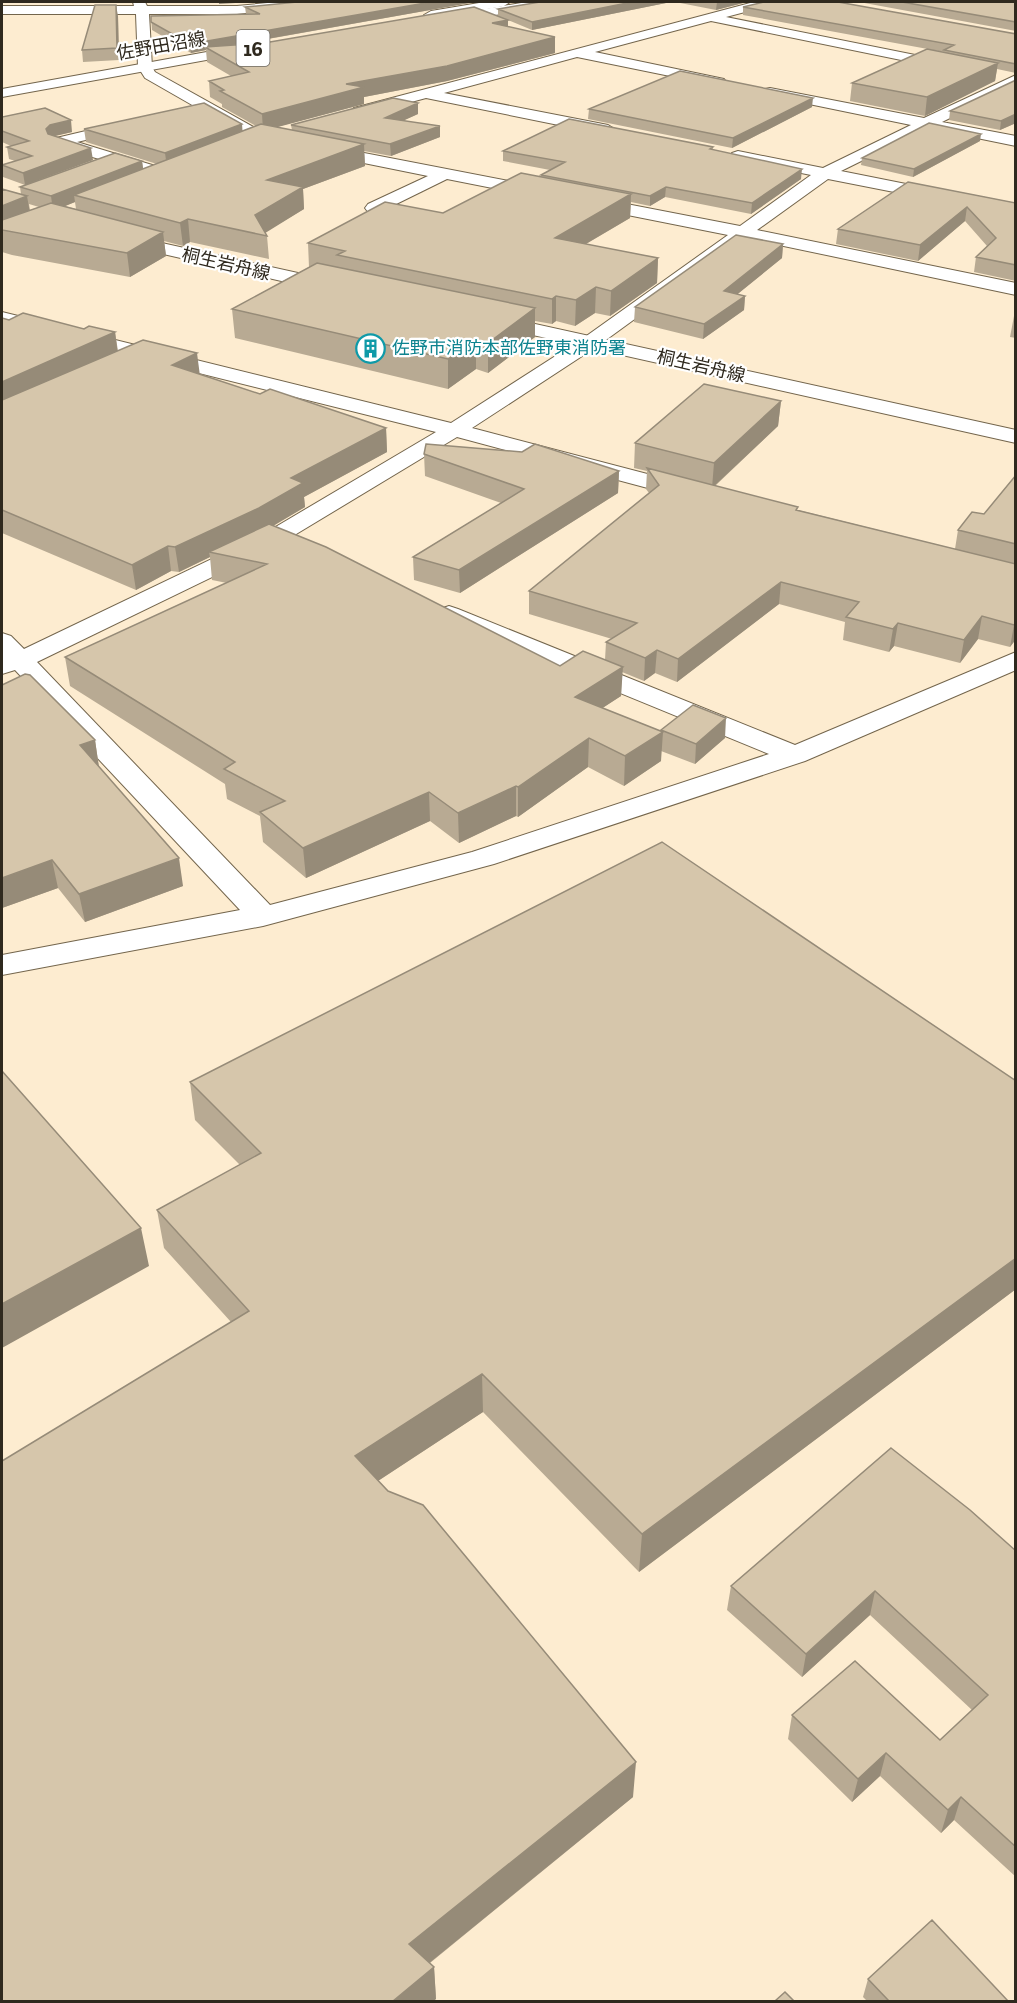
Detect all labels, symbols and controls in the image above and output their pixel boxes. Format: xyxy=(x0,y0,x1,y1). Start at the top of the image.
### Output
street label: 佐野田沼線 xyxy=(115,27,207,65)
road number: 16 xyxy=(236,30,270,66)
street label: 桐生岩舟線 xyxy=(180,243,272,285)
building icon: 佐野市消防本部佐野東消防署 xyxy=(355,332,387,364)
place label: 佐野市消防本部佐野東消防署 xyxy=(392,337,626,359)
street label: 桐生岩舟線 xyxy=(655,345,747,387)

